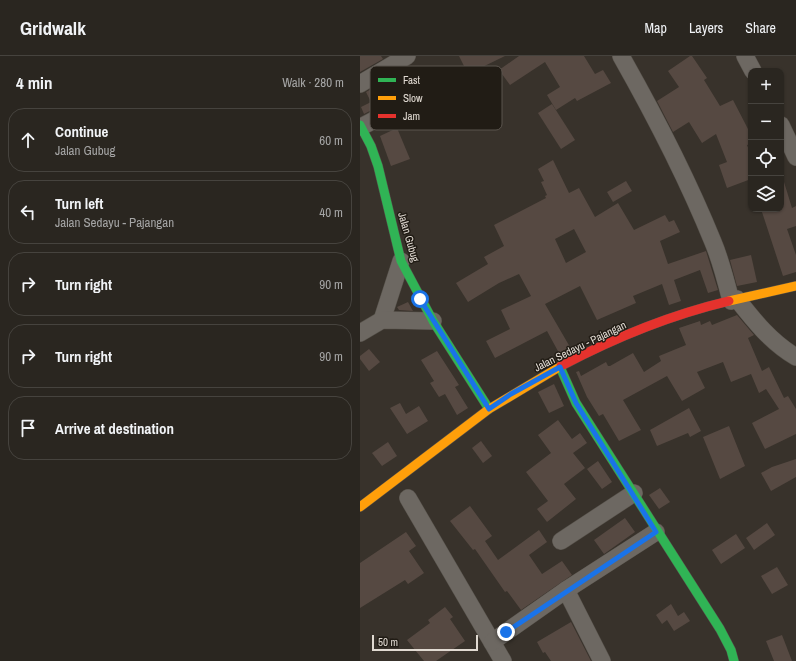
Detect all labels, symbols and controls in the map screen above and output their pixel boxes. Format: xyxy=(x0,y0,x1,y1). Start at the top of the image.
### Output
text: Gridwalk xyxy=(20,15,86,41)
text: Map xyxy=(645,19,667,37)
text: Layers xyxy=(689,19,723,37)
text: Share xyxy=(745,19,776,37)
legend xyxy=(370,66,502,130)
map controls xyxy=(748,68,784,212)
button: + xyxy=(748,68,784,104)
text: 4 min xyxy=(16,71,52,94)
text: Fast xyxy=(403,73,421,87)
text: Walk · 280 m xyxy=(282,74,344,91)
text: Slow xyxy=(403,91,423,105)
button: − xyxy=(748,104,784,140)
text: Jam xyxy=(403,109,420,123)
text: Continue xyxy=(55,121,108,142)
icon: ahead xyxy=(17,129,39,151)
text: 60 m xyxy=(319,132,343,149)
button: locate xyxy=(748,140,784,176)
text: Jalan Gubug xyxy=(55,142,115,159)
button: layers xyxy=(748,176,784,212)
text: Turn left xyxy=(55,193,103,214)
icon: left xyxy=(17,201,39,223)
text: 40 m xyxy=(319,204,343,221)
street label: Jalan Gubug xyxy=(395,210,423,264)
text: Jalan Sedayu - Pajangan xyxy=(55,214,174,231)
icon: right xyxy=(17,273,39,295)
text: Turn right xyxy=(55,274,112,295)
text: 90 m xyxy=(319,276,343,293)
route start xyxy=(411,290,429,308)
street label: Jalan Sedayu - Pajangan xyxy=(532,318,628,374)
icon: right xyxy=(17,345,39,367)
text: Turn right xyxy=(55,346,112,367)
text: 90 m xyxy=(319,348,343,365)
icon: arrive xyxy=(17,417,39,439)
text: Arrive at destination xyxy=(55,418,174,439)
route end xyxy=(497,623,515,641)
scale bar xyxy=(372,633,478,652)
text: 50 m xyxy=(378,635,398,649)

